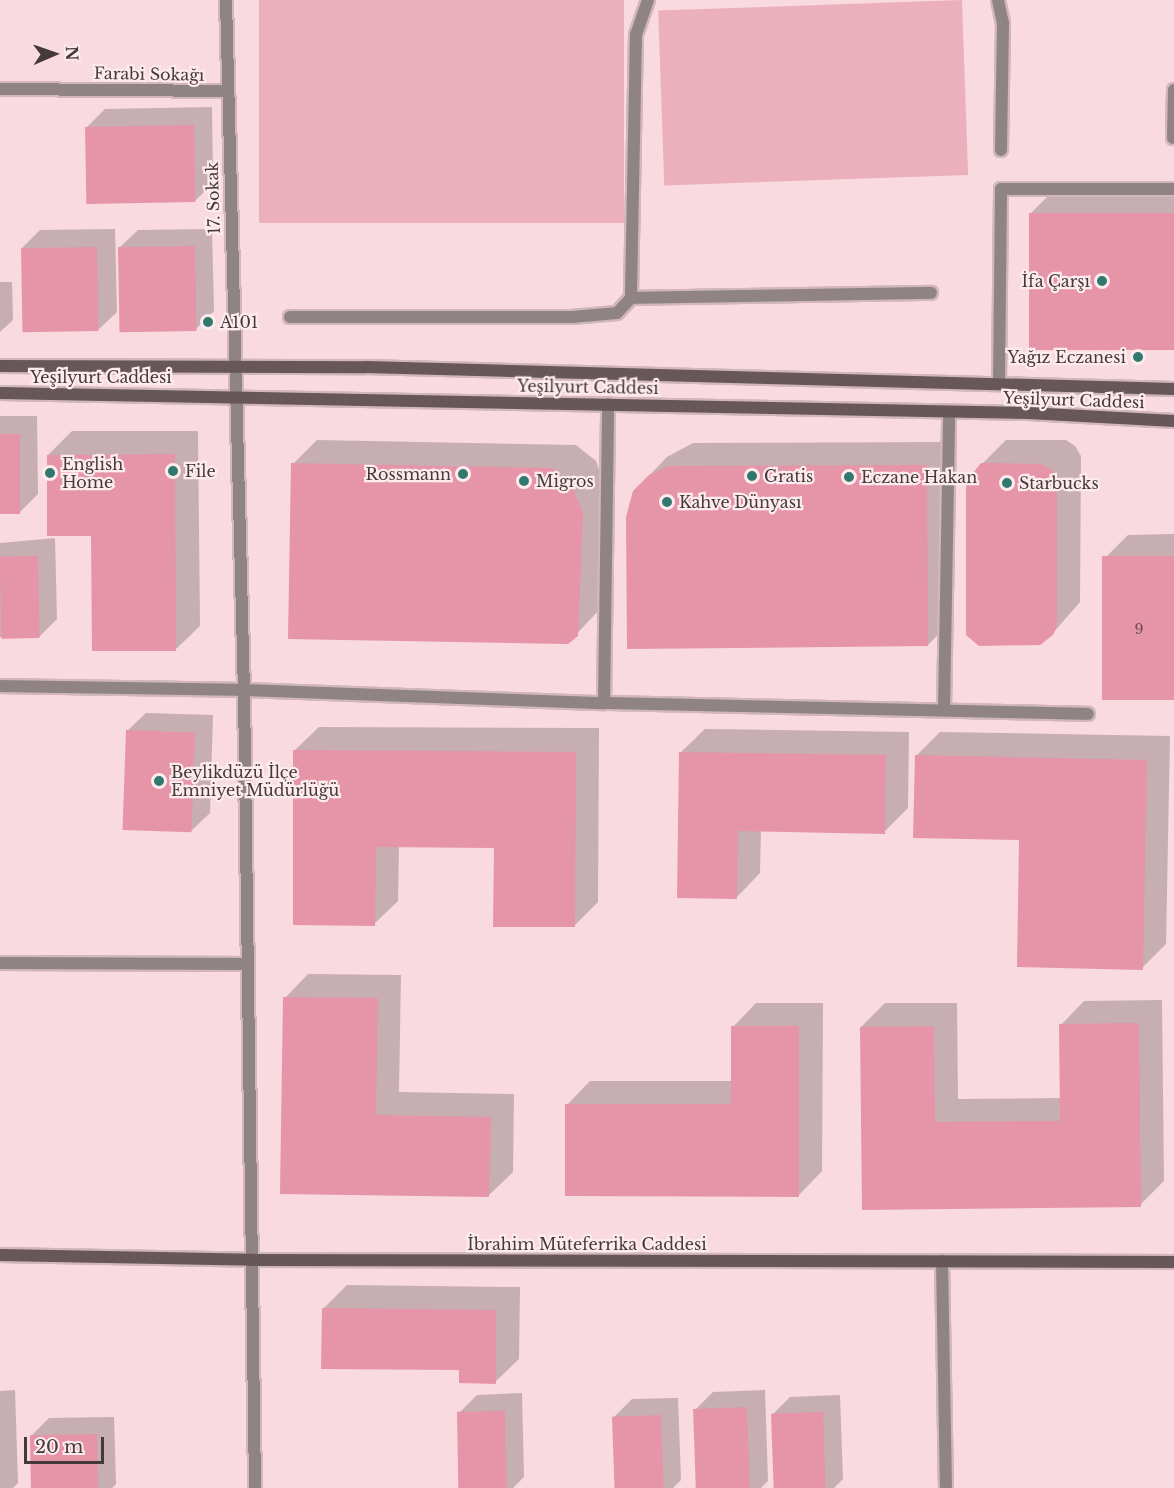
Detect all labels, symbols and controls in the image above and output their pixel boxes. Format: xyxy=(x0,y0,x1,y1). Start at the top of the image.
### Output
north arrow xyxy=(24,24,84,84)
text: N xyxy=(62,45,82,61)
street label: Farabi Sokağı xyxy=(94,63,204,85)
street label: 17. Sokak xyxy=(202,161,224,235)
place label: İfa Çarşı xyxy=(1021,271,1090,291)
marker: İfa Çarşı xyxy=(1095,274,1109,288)
place label: A101 xyxy=(220,312,258,332)
marker: A101 xyxy=(201,315,215,329)
place label: Yağız Eczanesi xyxy=(1008,347,1126,367)
marker: Yağız Eczanesi xyxy=(1131,350,1145,364)
street label: Yeşilyurt Caddesi xyxy=(30,367,172,387)
street label: Yeşilyurt Caddesi xyxy=(517,376,659,398)
street label: Yeşilyurt Caddesi xyxy=(1003,388,1145,412)
place label: English Home xyxy=(62,454,123,492)
place label: File xyxy=(185,461,216,481)
marker: File xyxy=(166,464,180,478)
place label: Rossmann xyxy=(365,464,451,484)
marker: English Home xyxy=(43,466,57,480)
place label: Gratis xyxy=(764,466,813,486)
marker: Rossmann xyxy=(456,467,470,481)
place label: Eczane Hakan xyxy=(861,467,977,487)
marker: Gratis xyxy=(745,469,759,483)
marker: Eczane Hakan xyxy=(842,470,856,484)
place label: Migros xyxy=(536,471,594,491)
place label: Starbucks xyxy=(1019,473,1099,493)
marker: Migros xyxy=(517,474,531,488)
marker: Starbucks xyxy=(1000,476,1014,490)
place label: Kahve Dünyası xyxy=(679,492,801,512)
marker: Kahve Dünyası xyxy=(660,495,674,509)
house number: 9 xyxy=(1134,621,1144,637)
place label: Beylikdüzü İlçe Emniyet Müdürlüğü xyxy=(171,762,339,800)
marker: Beylikdüzü İlçe Emniyet Müdürlüğü xyxy=(152,774,166,788)
street label: İbrahim Müteferrika Caddesi xyxy=(467,1234,707,1254)
scale bar xyxy=(27,1425,106,1463)
text: 20 m xyxy=(35,1436,83,1458)

